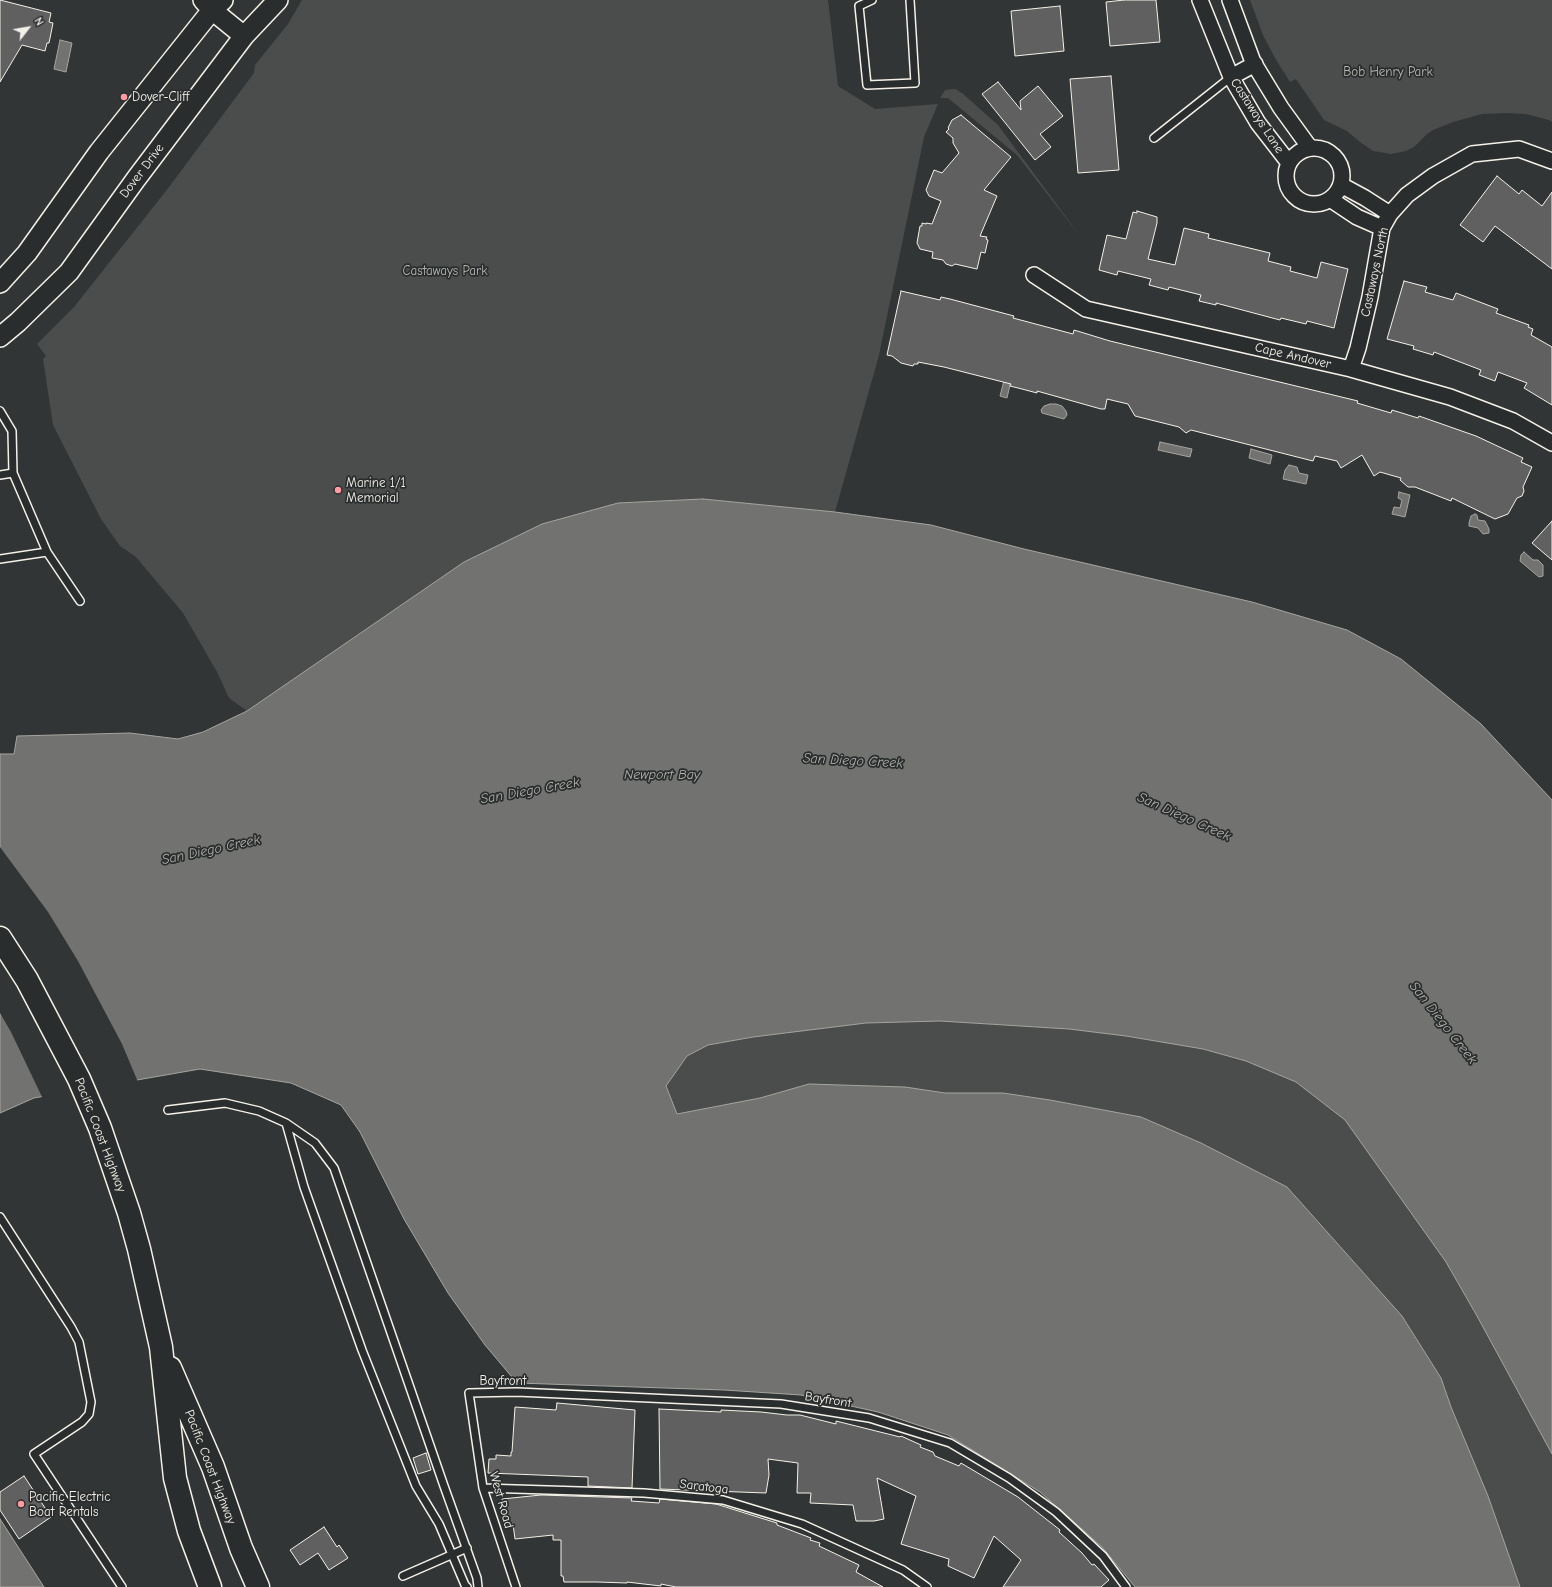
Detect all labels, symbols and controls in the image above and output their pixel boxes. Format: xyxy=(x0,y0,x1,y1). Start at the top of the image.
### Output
north arrow xyxy=(8,8,48,48)
text: N xyxy=(31,15,46,28)
park label: Bob Henry Park xyxy=(1343,64,1433,80)
street label: Castaways Lane xyxy=(1227,75,1287,157)
place label: Dover-Cliff xyxy=(132,89,189,105)
marker: Dover-Cliff xyxy=(119,92,129,102)
street label: Dover Drive xyxy=(116,141,168,201)
street label: Castaways North xyxy=(1358,226,1392,318)
park label: Castaways Park xyxy=(403,263,487,279)
street label: Cape Andover xyxy=(1253,340,1333,372)
place label: Marine 1/1 Memorial xyxy=(346,475,406,506)
marker: Marine 1/1 Memorial xyxy=(333,485,343,495)
water label: San Diego Creek xyxy=(802,750,904,772)
water label: Newport Bay xyxy=(624,767,700,783)
water label: San Diego Creek xyxy=(479,774,581,808)
water label: San Diego Creek xyxy=(1135,789,1233,845)
water label: San Diego Creek xyxy=(160,831,262,869)
water label: San Diego Creek xyxy=(1405,978,1481,1068)
street label: Pacific Coast Highway xyxy=(71,1076,129,1194)
street label: Bayfront xyxy=(480,1373,526,1389)
street label: Bayfront xyxy=(804,1389,852,1411)
street label: Pacific Coast Highway xyxy=(181,1408,239,1526)
street label: West Road xyxy=(485,1470,517,1530)
street label: Saratoga xyxy=(679,1476,729,1498)
place label: Pacific Electric Boat Rentals xyxy=(29,1489,110,1520)
marker: Pacific Electric Boat Rentals xyxy=(16,1499,26,1509)

